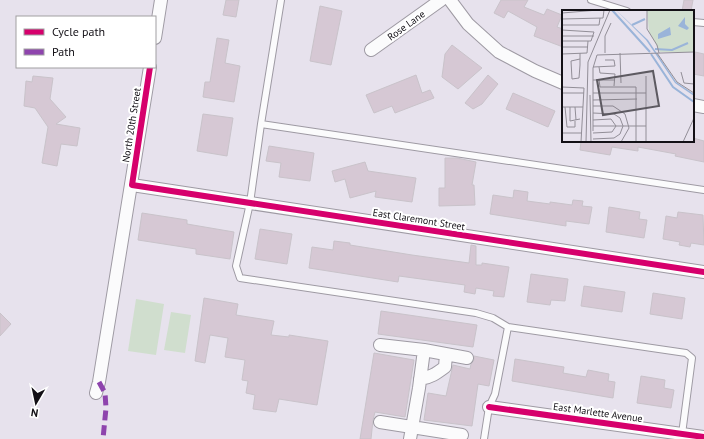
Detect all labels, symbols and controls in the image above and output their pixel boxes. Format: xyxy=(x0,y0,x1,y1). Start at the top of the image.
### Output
street label: Rose Lane xyxy=(385,7,428,43)
inset map xyxy=(562,10,694,142)
legend xyxy=(16,16,156,68)
text: Cycle path xyxy=(52,24,105,39)
text: Path xyxy=(52,44,75,59)
street label: North 20th Street xyxy=(119,86,144,163)
street label: East Claremont Street xyxy=(372,206,467,233)
north arrow xyxy=(16,383,56,423)
street label: East Marlette Avenue xyxy=(552,400,643,425)
text: N xyxy=(30,405,39,420)

